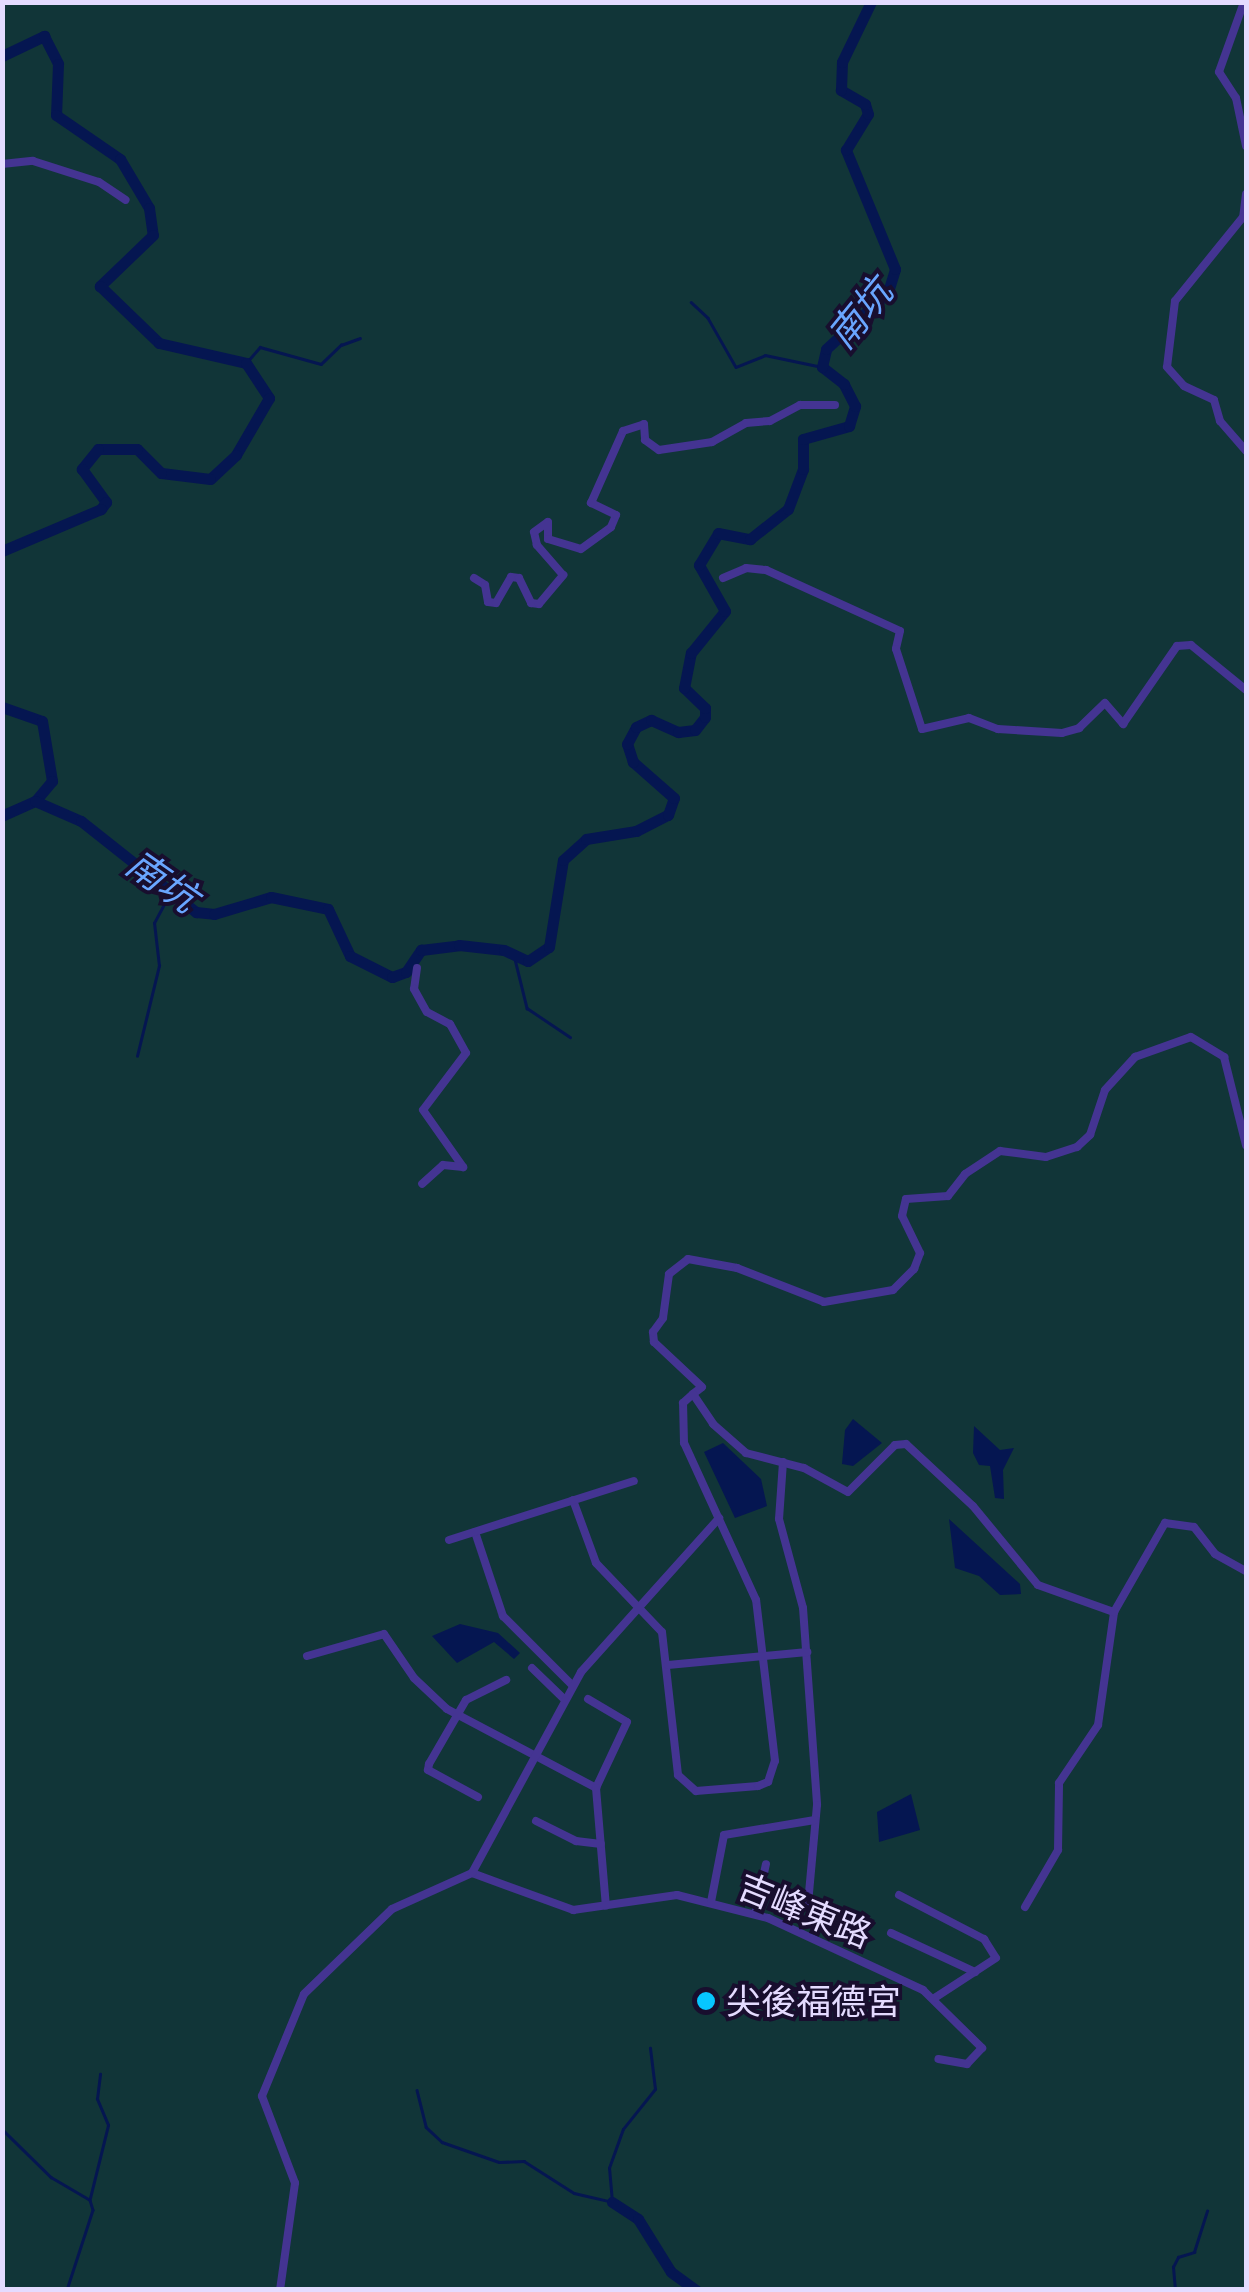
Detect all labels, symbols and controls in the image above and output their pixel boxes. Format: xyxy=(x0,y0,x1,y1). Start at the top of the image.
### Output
water label: 南坑 xyxy=(818,270,902,358)
water label: 南坑 xyxy=(118,841,206,921)
street label: 吉峰東路 xyxy=(732,1864,878,1956)
place label: 尖後福德宮 xyxy=(726,1980,901,2022)
marker: 尖後福德宮 xyxy=(695,1990,717,2012)

